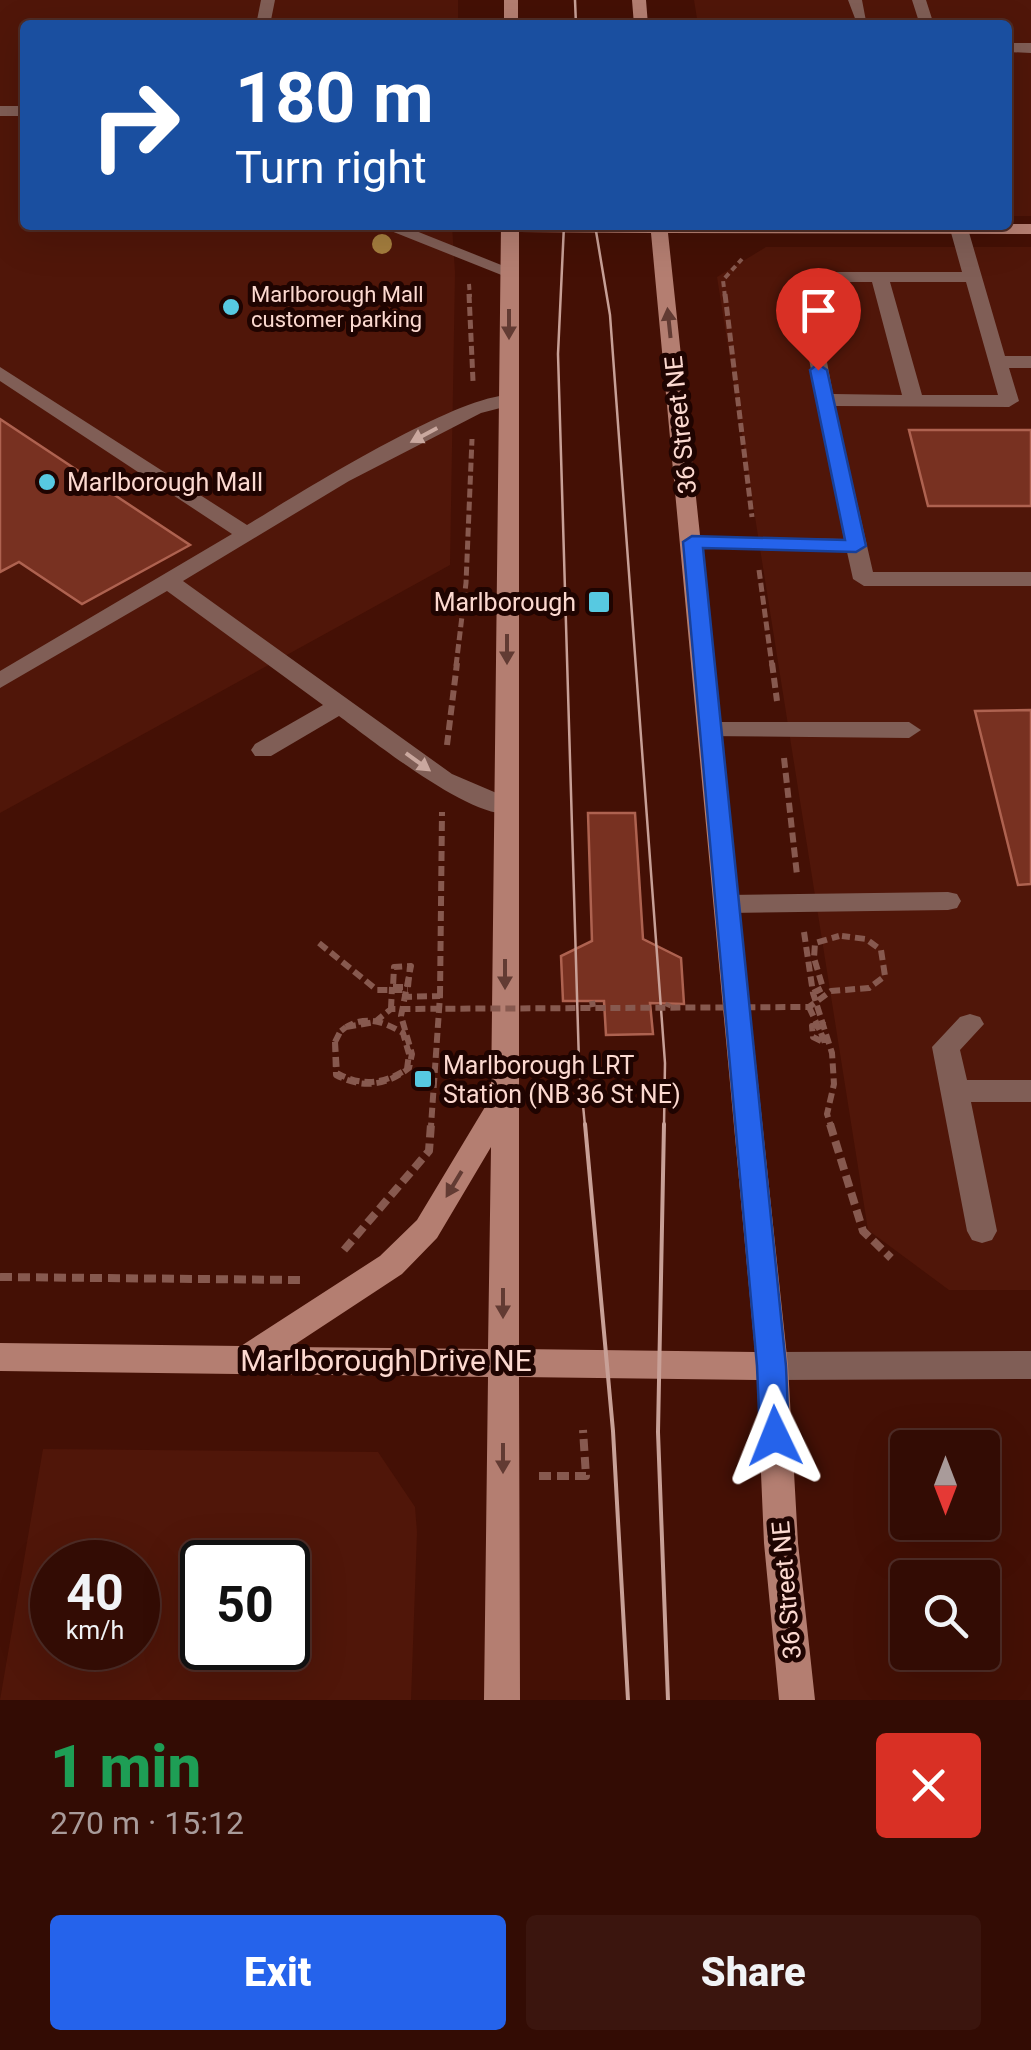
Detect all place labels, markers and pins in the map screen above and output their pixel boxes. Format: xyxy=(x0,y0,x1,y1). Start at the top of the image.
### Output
pin xyxy=(776,268,861,371)
place label: Marlborough Mall customer parking xyxy=(251,282,424,332)
marker: Marlborough Mall customer parking xyxy=(220,296,242,318)
place label: Marlborough Mall xyxy=(67,468,263,497)
marker: Marlborough Mall xyxy=(36,471,58,493)
place label: Marlborough xyxy=(434,588,576,617)
marker: Marlborough xyxy=(586,589,612,615)
place label: Marlborough LRT Station (NB 36 St NE) xyxy=(443,1051,681,1109)
marker: Marlborough LRT Station (NB 36 St NE) xyxy=(412,1068,434,1090)

